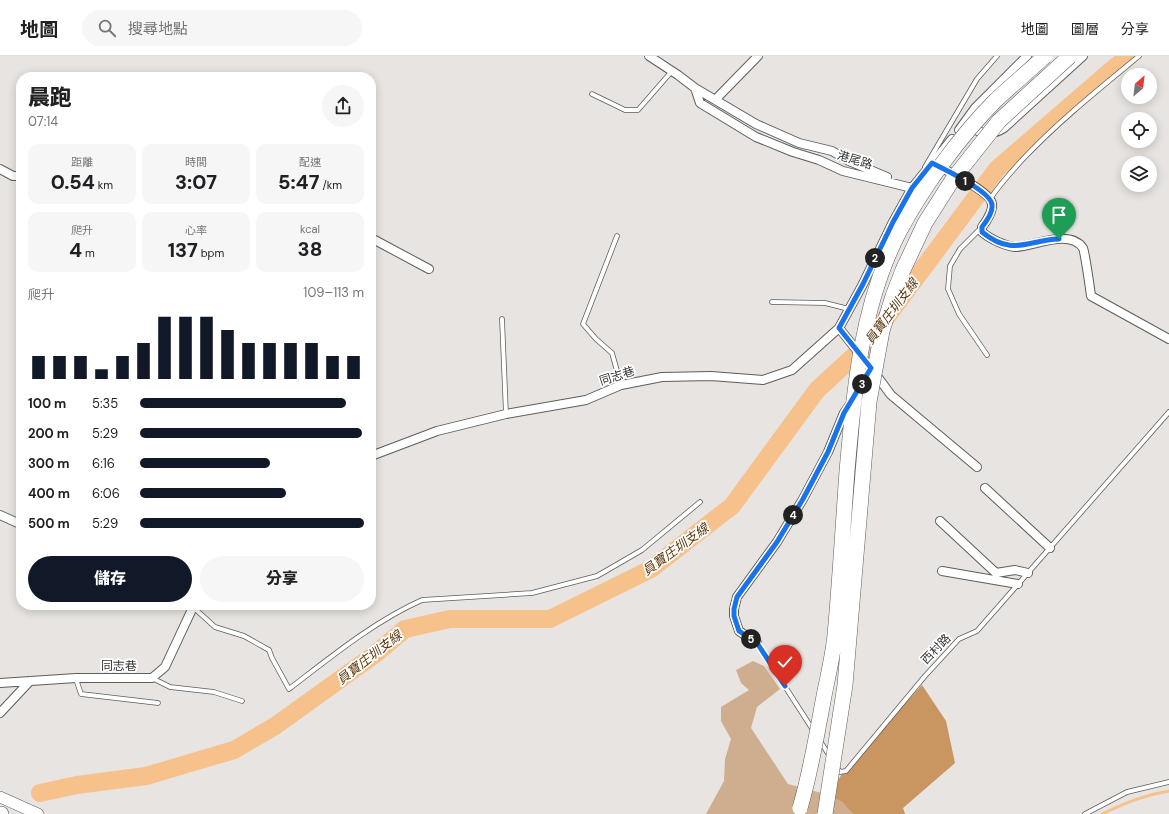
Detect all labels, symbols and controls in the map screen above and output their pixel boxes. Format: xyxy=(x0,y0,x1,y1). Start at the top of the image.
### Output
search box xyxy=(82,10,362,46)
text: 地圖 xyxy=(20,17,58,42)
icon: search xyxy=(96,17,118,39)
text: 搜尋地點 xyxy=(128,19,188,39)
text: 地圖 xyxy=(1021,20,1049,38)
text: 圖層 xyxy=(1071,20,1099,38)
text: 分享 xyxy=(1121,20,1149,38)
north arrow xyxy=(1121,68,1157,104)
map controls xyxy=(1121,68,1157,192)
text: 晨跑 xyxy=(28,83,72,112)
button: share xyxy=(322,85,364,127)
button: locate xyxy=(1121,112,1157,148)
text: 07:14 xyxy=(28,113,58,130)
street label: 港尾路 xyxy=(835,147,875,173)
text: 距離 xyxy=(71,155,93,169)
text: 時間 xyxy=(185,155,207,169)
text: 配速 xyxy=(299,155,321,169)
button: layers xyxy=(1121,156,1157,192)
text: 0.54 xyxy=(51,169,95,195)
text: 3:07 xyxy=(175,169,217,195)
text: 5:47 xyxy=(278,169,319,195)
pin: 1 xyxy=(955,171,975,191)
text: 1 xyxy=(963,174,967,188)
text: km xyxy=(95,178,113,192)
text: /km xyxy=(319,178,342,192)
pin xyxy=(1042,198,1076,239)
icon: arrive xyxy=(1048,204,1070,226)
text: kcal xyxy=(300,222,320,236)
text: 爬升 xyxy=(71,223,93,237)
text: 心率 xyxy=(185,223,207,237)
text: 38 xyxy=(298,236,322,262)
text: 4 xyxy=(69,237,82,263)
text: 137 xyxy=(168,237,198,263)
text: m xyxy=(82,246,95,260)
text: bpm xyxy=(198,246,224,260)
pin: 2 xyxy=(865,248,885,268)
text: 2 xyxy=(872,251,878,265)
water label: 員寶庄圳支線 xyxy=(861,273,923,348)
text: 109–113 m xyxy=(303,284,364,301)
text: 爬升 xyxy=(28,286,54,303)
street label: 同志巷 xyxy=(597,363,637,389)
pin: 3 xyxy=(852,374,872,394)
text: 3 xyxy=(859,377,865,391)
text: 100 m xyxy=(28,395,66,412)
text: 5:35 xyxy=(92,395,118,412)
text: 200 m xyxy=(28,425,69,442)
text: 5:29 xyxy=(92,425,118,442)
text: 300 m xyxy=(28,455,69,472)
text: 6:16 xyxy=(92,455,115,472)
text: 400 m xyxy=(28,485,70,502)
text: 6:06 xyxy=(92,485,120,502)
pin: 4 xyxy=(783,505,803,525)
text: 4 xyxy=(789,508,797,522)
text: 500 m xyxy=(28,515,70,532)
text: 5:29 xyxy=(92,515,118,532)
water label: 員寶庄圳支線 xyxy=(639,518,713,579)
button: 儲存 xyxy=(28,556,192,602)
button: 分享 xyxy=(200,556,364,602)
water label: 員寶庄圳支線 xyxy=(333,625,407,688)
pin: 5 xyxy=(741,629,761,649)
street label: 西村路 xyxy=(918,630,954,668)
text: 5 xyxy=(748,632,754,646)
pin xyxy=(768,645,802,686)
icon: check xyxy=(774,651,796,673)
street label: 同志巷 xyxy=(101,658,137,674)

